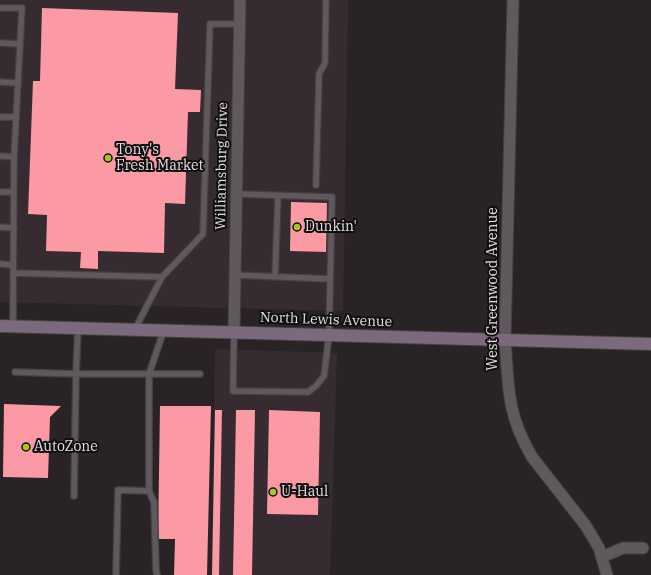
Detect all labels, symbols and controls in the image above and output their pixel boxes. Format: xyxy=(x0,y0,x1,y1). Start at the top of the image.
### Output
street label: Williamsburg Drive xyxy=(212,102,232,230)
place label: Tony's Fresh Market xyxy=(116,142,203,174)
marker: Tony's Fresh Market xyxy=(103,153,113,163)
street label: West Greenwood Avenue xyxy=(485,207,501,371)
place label: Dunkin' xyxy=(305,219,357,235)
marker: Dunkin' xyxy=(292,222,302,232)
street label: North Lewis Avenue xyxy=(260,309,392,331)
place label: AutoZone xyxy=(34,439,98,455)
marker: AutoZone xyxy=(21,442,31,452)
place label: U-Haul xyxy=(281,484,328,500)
marker: U-Haul xyxy=(268,487,278,497)

